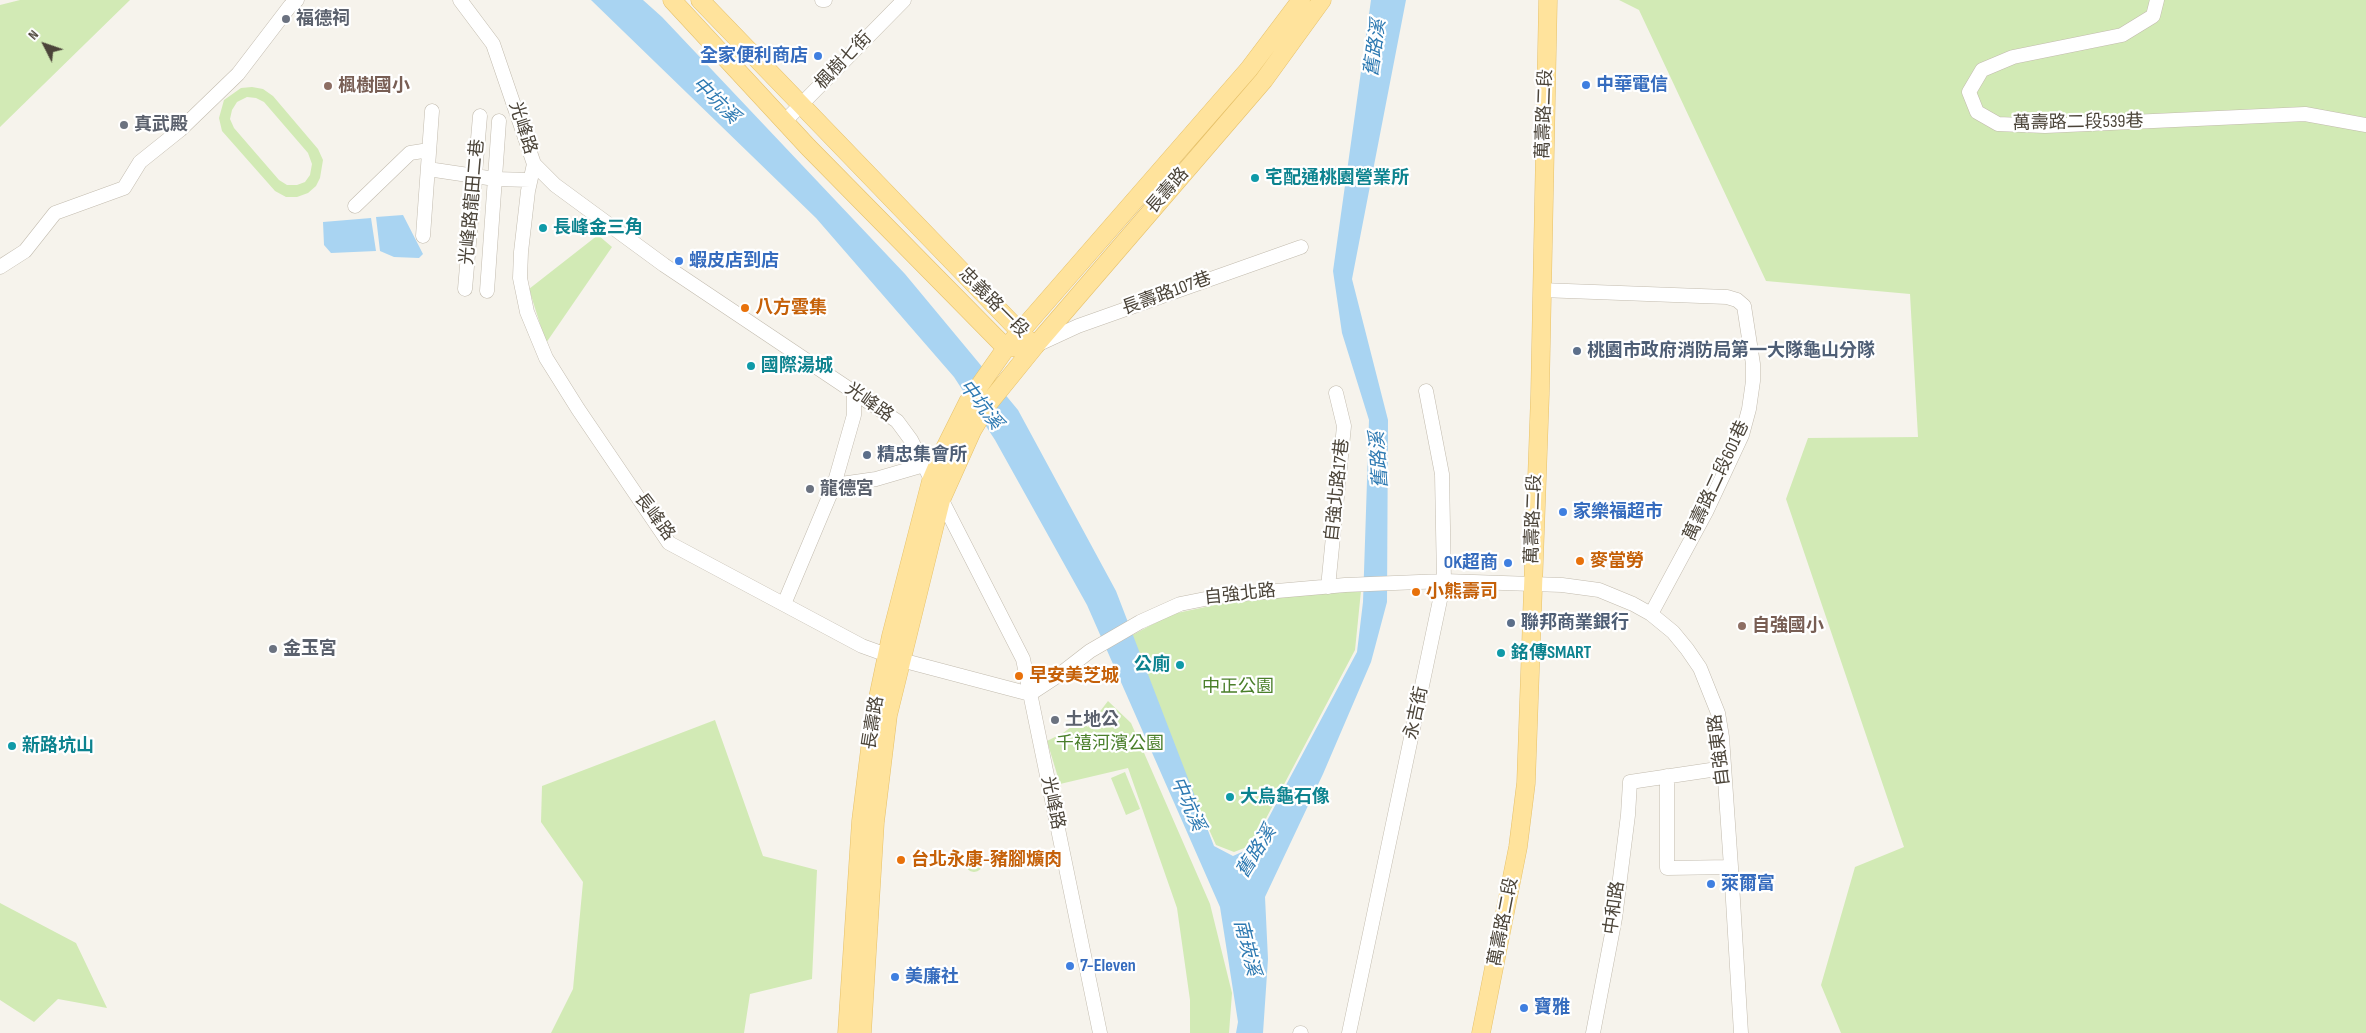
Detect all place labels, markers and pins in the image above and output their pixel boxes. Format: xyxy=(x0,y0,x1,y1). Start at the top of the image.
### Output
place label: 福德祠 xyxy=(296,8,350,30)
marker: 福德祠 xyxy=(280,13,292,25)
place label: 全家便利商店 xyxy=(700,45,808,67)
marker: 全家便利商店 xyxy=(812,50,824,62)
place label: 中華電信 xyxy=(1596,74,1668,96)
place label: 楓樹國小 xyxy=(338,75,410,97)
marker: 中華電信 xyxy=(1580,79,1592,91)
marker: 楓樹國小 xyxy=(322,80,334,92)
place label: 真武殿 xyxy=(134,114,188,136)
marker: 真武殿 xyxy=(118,119,130,131)
place label: 宅配通桃園營業所 xyxy=(1265,167,1409,189)
marker: 宅配通桃園營業所 xyxy=(1249,172,1261,184)
place label: 長峰金三角 xyxy=(553,217,643,239)
marker: 長峰金三角 xyxy=(537,222,549,234)
place label: 蝦皮店到店 xyxy=(689,250,779,272)
marker: 蝦皮店到店 xyxy=(673,255,685,267)
place label: 八方雲集 xyxy=(755,297,827,319)
marker: 八方雲集 xyxy=(739,302,751,314)
place label: 桃園市政府消防局第一大隊龜山分隊 xyxy=(1587,340,1875,362)
marker: 桃園市政府消防局第一大隊龜山分隊 xyxy=(1571,345,1583,357)
place label: 國際湯城 xyxy=(761,355,833,377)
marker: 國際湯城 xyxy=(745,360,757,372)
place label: 精忠集會所 xyxy=(877,444,967,466)
marker: 精忠集會所 xyxy=(861,449,873,461)
place label: 龍德宮 xyxy=(820,478,874,500)
marker: 龍德宮 xyxy=(804,483,816,495)
place label: 家樂福超市 xyxy=(1573,501,1663,523)
marker: 家樂福超市 xyxy=(1557,506,1569,518)
place label: 麥當勞 xyxy=(1590,550,1644,572)
place label: OK超商 xyxy=(1444,552,1498,574)
marker: 麥當勞 xyxy=(1574,555,1586,567)
marker: OK超商 xyxy=(1502,557,1514,569)
place label: 小熊壽司 xyxy=(1426,581,1498,603)
marker: 小熊壽司 xyxy=(1410,586,1422,598)
place label: 聯邦商業銀行 xyxy=(1521,612,1629,634)
place label: 自強國小 xyxy=(1752,615,1824,637)
marker: 聯邦商業銀行 xyxy=(1505,617,1517,629)
marker: 自強國小 xyxy=(1736,620,1748,632)
place label: 金玉宮 xyxy=(283,638,337,660)
place label: 銘傳SMART xyxy=(1511,642,1591,664)
marker: 金玉宮 xyxy=(267,643,279,655)
marker: 銘傳SMART xyxy=(1495,647,1507,659)
place label: 公廁 xyxy=(1134,654,1170,676)
marker: 公廁 xyxy=(1174,659,1186,671)
place label: 早安美芝城 xyxy=(1029,665,1119,687)
marker: 早安美芝城 xyxy=(1013,670,1025,682)
place label: 土地公 xyxy=(1065,709,1119,731)
marker: 土地公 xyxy=(1049,714,1061,726)
place label: 新路坑山 xyxy=(22,735,94,757)
marker: 新路坑山 xyxy=(6,740,18,752)
place label: 大烏龜石像 xyxy=(1240,786,1330,808)
marker: 大烏龜石像 xyxy=(1224,791,1236,803)
place label: 台北永康-豬腳爌肉 xyxy=(911,849,1062,871)
marker: 台北永康-豬腳爌肉 xyxy=(895,854,907,866)
place label: 萊爾富 xyxy=(1721,873,1775,895)
marker: 萊爾富 xyxy=(1705,878,1717,890)
place label: 7-Eleven xyxy=(1080,955,1136,977)
marker: 7-Eleven xyxy=(1064,960,1076,972)
place label: 美廉社 xyxy=(905,966,959,988)
marker: 美廉社 xyxy=(889,971,901,983)
place label: 寶雅 xyxy=(1534,997,1570,1019)
marker: 寶雅 xyxy=(1518,1002,1530,1014)

